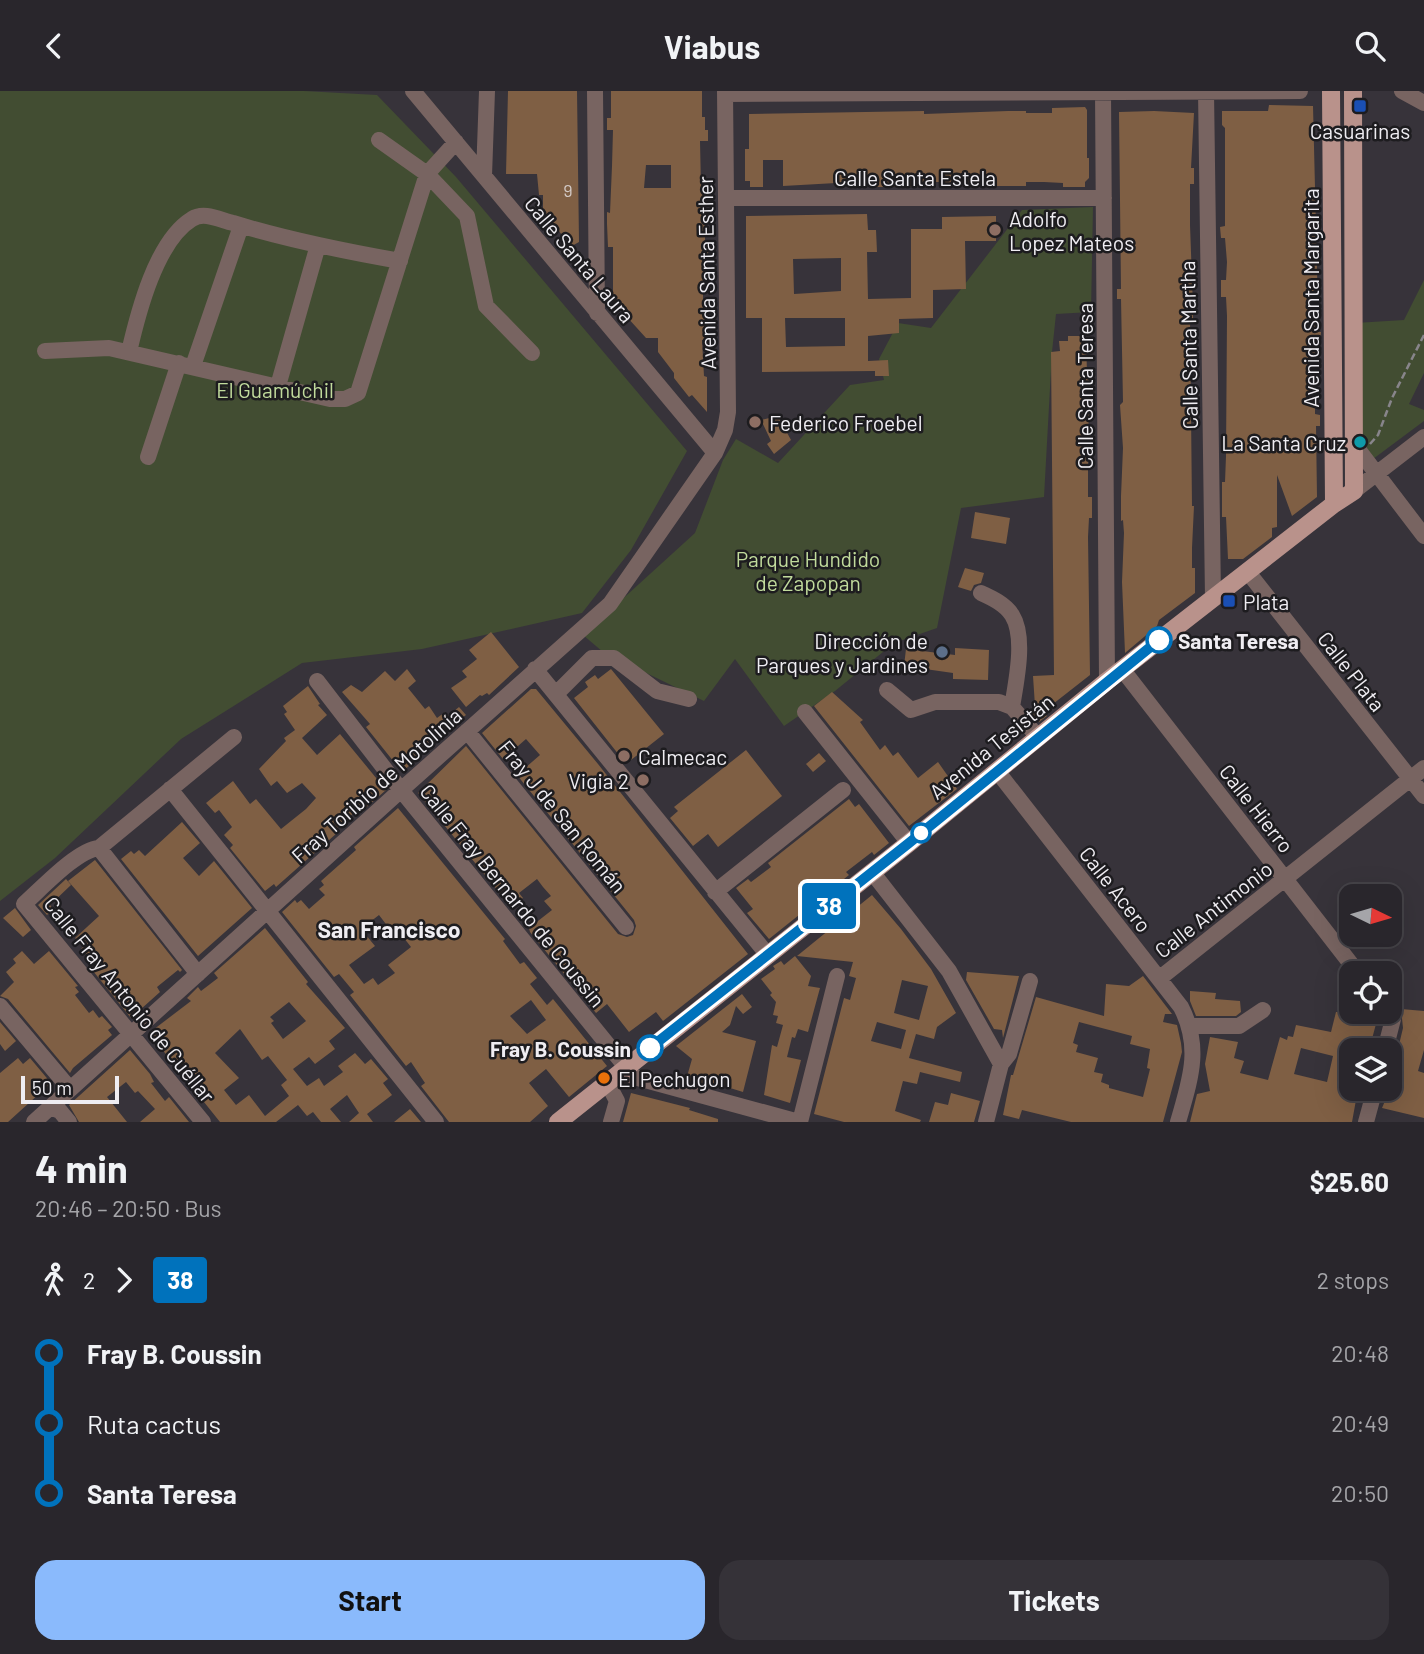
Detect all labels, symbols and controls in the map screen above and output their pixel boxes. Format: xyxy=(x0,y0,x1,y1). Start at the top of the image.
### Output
icon: back xyxy=(35,27,73,65)
text: Viabus xyxy=(664,27,760,65)
icon: search xyxy=(1351,27,1389,65)
marker: Casuarinas xyxy=(1352,98,1368,114)
place label: Casuarinas xyxy=(1310,118,1410,143)
street label: Calle Santa Estela xyxy=(834,165,996,190)
street label: Avenida Santa Esther xyxy=(692,176,720,370)
house number: 9 xyxy=(563,179,573,201)
street label: Avenida Santa Margarita xyxy=(1298,188,1323,408)
street label: Calle Santa Laura xyxy=(520,191,640,327)
place label: Adolfo Lopez Mateos xyxy=(1009,206,1134,255)
marker: Adolfo Lopez Mateos xyxy=(987,222,1003,238)
street label: Calle Santa Martha xyxy=(1174,260,1202,430)
street label: Calle Santa Teresa xyxy=(1072,303,1097,469)
park label: El Guamúchil xyxy=(216,377,334,402)
place label: Federico Froebel xyxy=(769,410,923,435)
marker: Federico Froebel xyxy=(747,414,763,430)
place label: La Santa Cruz xyxy=(1221,430,1346,455)
marker: La Santa Cruz xyxy=(1352,434,1368,450)
park label: Parque Hundido de Zapopan xyxy=(736,546,880,595)
place label: Plata xyxy=(1243,589,1289,614)
marker: Plata xyxy=(1221,593,1237,609)
street label: Calle Plata xyxy=(1313,626,1391,716)
marker: Santa Teresa xyxy=(1146,627,1172,653)
place label: Dirección de Parques y Jardines xyxy=(756,628,928,677)
place label: Santa Teresa xyxy=(1178,628,1299,653)
marker: Dirección de Parques y Jardines xyxy=(934,644,950,660)
street label: Avenida Tesistán xyxy=(924,688,1058,804)
street label: Fray Toribio de Motolinía xyxy=(286,702,466,868)
street label: Fray J de San Román xyxy=(494,735,632,897)
place label: Calmecac xyxy=(638,744,727,769)
marker: Calmecac xyxy=(616,748,632,764)
street label: Calle Hierro xyxy=(1215,759,1299,857)
place label: Vigia 2 xyxy=(568,768,629,793)
marker: Vigia 2 xyxy=(635,772,651,788)
street label: Calle Fray Bernardo de Coussin xyxy=(415,778,611,1012)
unlabelled marker xyxy=(911,823,931,843)
street label: Calle Acero xyxy=(1075,841,1157,937)
street label: Calle Antimonio xyxy=(1149,855,1277,963)
line badge: 38 xyxy=(798,883,860,929)
north arrow xyxy=(1339,884,1402,947)
map controls xyxy=(1339,884,1402,1101)
street label: Calle Fray Antonio de Cuéllar xyxy=(39,891,221,1107)
text: 38 xyxy=(816,891,842,920)
district label: San Francisco xyxy=(317,915,461,943)
button: locate xyxy=(1339,961,1402,1024)
marker: Fray B. Coussin xyxy=(637,1035,663,1061)
place label: Fray B. Coussin xyxy=(490,1036,631,1061)
button: layers xyxy=(1339,1038,1402,1101)
place label: El Pechugon xyxy=(618,1066,730,1091)
marker: El Pechugon xyxy=(596,1070,612,1086)
scale bar xyxy=(21,1073,119,1105)
text: 50 m xyxy=(32,1076,72,1099)
text: 4 min xyxy=(35,1145,128,1191)
text: $25.60 xyxy=(1310,1166,1389,1197)
text: 20:46 – 20:50 · Bus xyxy=(35,1194,222,1222)
icon: walk xyxy=(35,1261,73,1299)
icon: forward xyxy=(105,1261,143,1299)
text: 38 xyxy=(167,1265,193,1294)
text: 2 xyxy=(83,1266,95,1294)
text: 2 stops xyxy=(1317,1266,1389,1294)
text: Fray B. Coussin xyxy=(87,1338,262,1369)
text: 20:48 xyxy=(1331,1339,1389,1367)
text: Ruta cactus xyxy=(87,1408,221,1439)
text: 20:49 xyxy=(1331,1409,1389,1437)
text: Santa Teresa xyxy=(87,1478,237,1509)
text: 20:50 xyxy=(1331,1479,1389,1507)
button: Start xyxy=(35,1560,705,1640)
button: Tickets xyxy=(719,1560,1389,1640)

